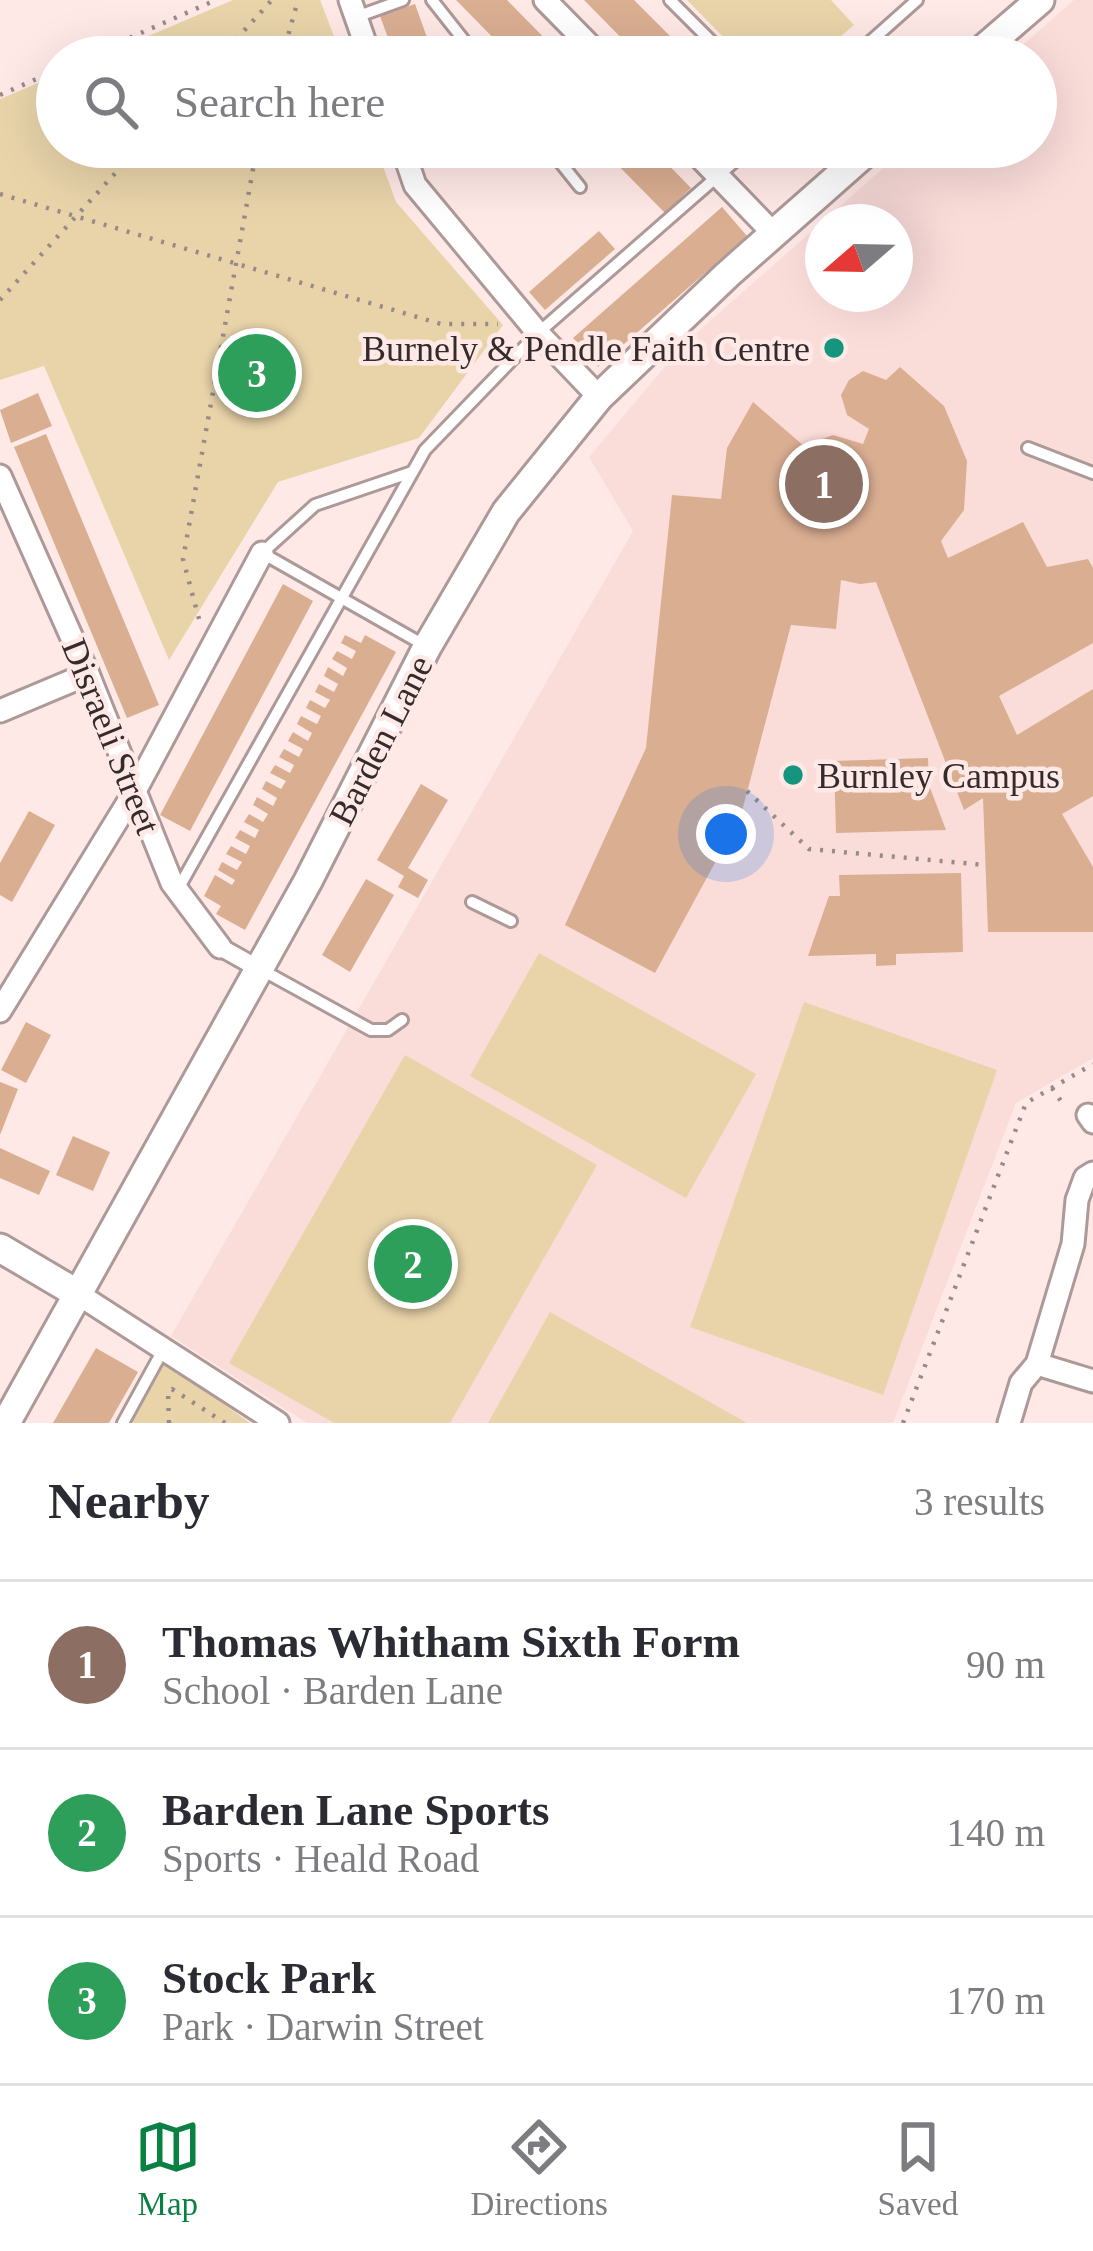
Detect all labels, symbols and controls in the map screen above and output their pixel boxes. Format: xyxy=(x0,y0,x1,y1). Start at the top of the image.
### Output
search box xyxy=(36,36,1057,168)
icon: search xyxy=(78,69,144,135)
text: Search here xyxy=(174,77,385,127)
north arrow xyxy=(805,204,913,312)
pin: 3 xyxy=(218,328,296,418)
place label: Burnely & Pendle Faith Centre xyxy=(362,329,810,369)
marker: Burnely & Pendle Faith Centre xyxy=(821,335,847,361)
pin: 1 xyxy=(785,439,863,529)
street label: Disraeli Street xyxy=(54,633,168,840)
street label: Barden Lane xyxy=(321,649,441,832)
place label: Burnley Campus xyxy=(817,756,1060,796)
marker: Burnley Campus xyxy=(780,762,806,788)
your location xyxy=(696,804,756,864)
pin: 2 xyxy=(374,1219,452,1309)
text: Nearby xyxy=(48,1473,209,1529)
text: 3 results xyxy=(914,1480,1045,1523)
text: Thomas Whitham Sixth Form xyxy=(162,1617,740,1667)
text: 1 xyxy=(77,1643,97,1686)
text: 90 m xyxy=(966,1643,1045,1686)
text: School · Barden Lane xyxy=(162,1669,503,1712)
text: Barden Lane Sports xyxy=(162,1785,550,1835)
text: 2 xyxy=(77,1811,97,1854)
text: 140 m xyxy=(946,1811,1045,1854)
text: Sports · Heald Road xyxy=(162,1837,479,1880)
text: Stock Park xyxy=(162,1953,376,2003)
text: 3 xyxy=(77,1979,97,2022)
text: 170 m xyxy=(946,1979,1045,2022)
text: Park · Darwin Street xyxy=(162,2005,484,2048)
tab: Map xyxy=(135,2114,201,2223)
tab: Directions xyxy=(470,2114,608,2223)
tab: Saved xyxy=(878,2114,958,2223)

